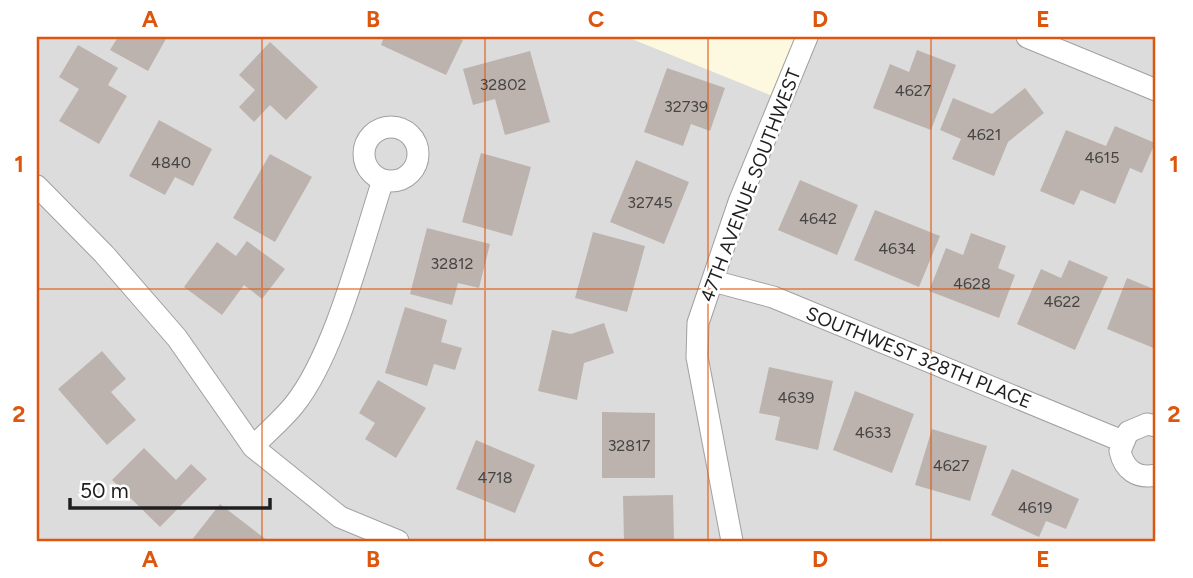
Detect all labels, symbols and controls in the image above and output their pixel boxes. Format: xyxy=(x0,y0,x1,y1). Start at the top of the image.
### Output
text: A xyxy=(142,5,159,33)
text: B xyxy=(366,5,380,33)
text: C xyxy=(588,5,605,33)
text: D xyxy=(812,5,828,33)
text: E xyxy=(1036,5,1050,33)
street label: 47TH AVENUE SOUTHWEST xyxy=(695,65,806,305)
house number: 32802 xyxy=(480,75,526,94)
house number: 4627 xyxy=(895,81,932,100)
house number: 32739 xyxy=(664,97,708,116)
house number: 4621 xyxy=(967,125,1001,144)
house number: 4615 xyxy=(1085,148,1119,167)
text: 1 xyxy=(14,150,24,178)
text: 1 xyxy=(1169,150,1179,178)
house number: 4840 xyxy=(151,153,191,172)
house number: 32745 xyxy=(627,193,673,212)
house number: 4642 xyxy=(799,209,837,228)
house number: 4634 xyxy=(878,239,916,258)
house number: 32812 xyxy=(430,254,474,273)
house number: 4628 xyxy=(953,274,991,293)
house number: 4622 xyxy=(1044,292,1080,311)
street label: SOUTHWEST 328TH PLACE xyxy=(803,302,1035,413)
house number: 4639 xyxy=(778,388,814,407)
text: 2 xyxy=(12,400,26,428)
text: 2 xyxy=(1167,400,1181,428)
house number: 4633 xyxy=(855,423,891,442)
house number: 32817 xyxy=(608,436,651,455)
house number: 4627 xyxy=(933,456,970,475)
scale bar xyxy=(70,466,270,510)
house number: 4718 xyxy=(478,468,512,487)
text: 50 m xyxy=(80,478,129,503)
house number: 4619 xyxy=(1018,498,1052,517)
text: A xyxy=(142,545,159,573)
text: B xyxy=(366,545,380,573)
text: C xyxy=(588,545,605,573)
text: D xyxy=(812,545,828,573)
text: E xyxy=(1036,545,1050,573)

